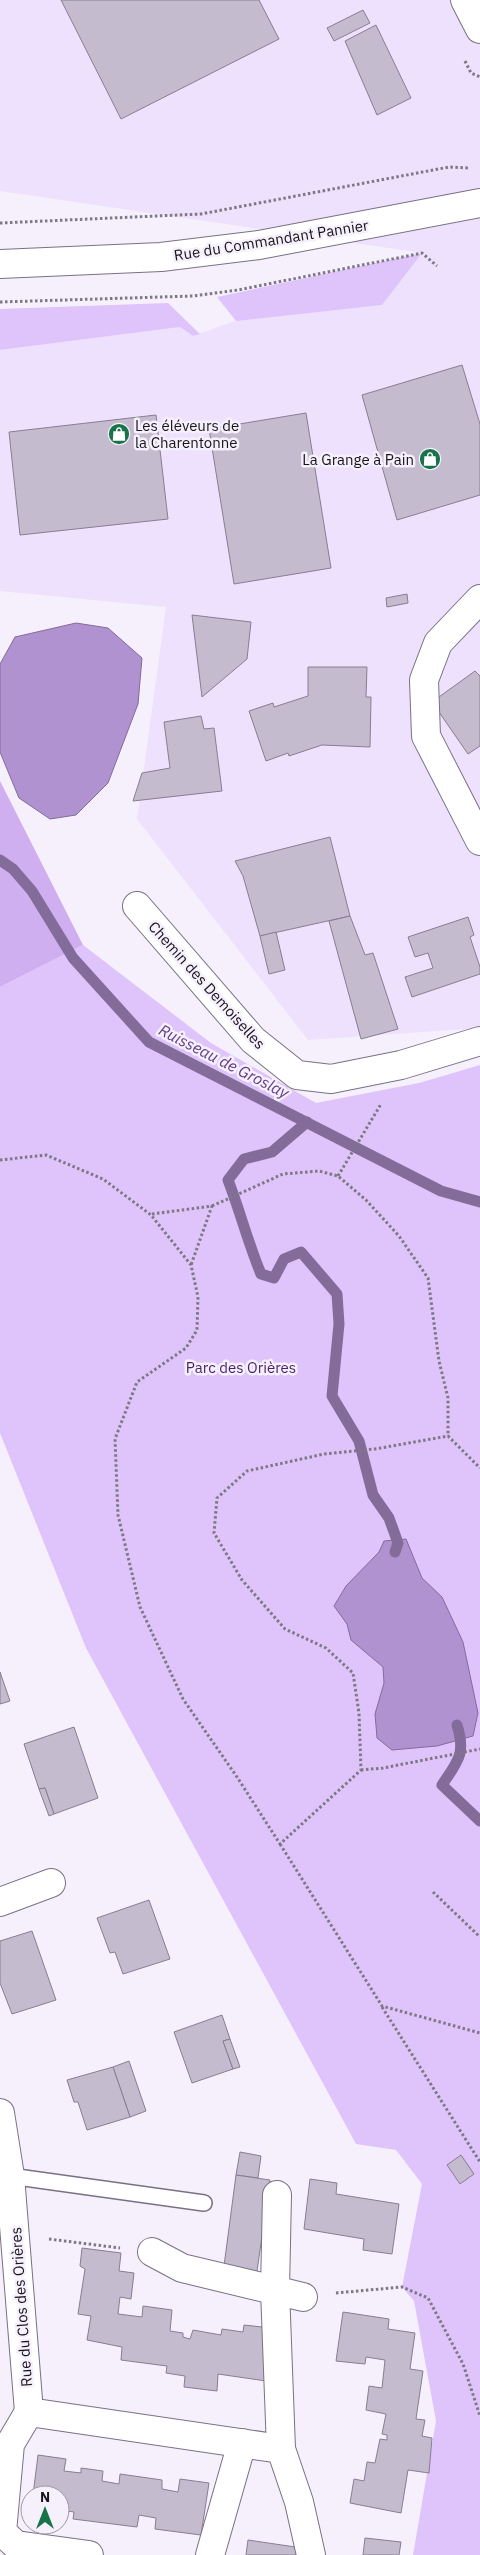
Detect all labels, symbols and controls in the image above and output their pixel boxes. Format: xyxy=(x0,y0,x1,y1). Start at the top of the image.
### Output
street label: Rue du Commandant Pannier xyxy=(172,215,370,265)
place label: Les éléveurs de la Charentonne xyxy=(135,416,239,452)
shop icon: Les éléveurs de la Charentonne xyxy=(107,422,131,446)
shop icon: La Grange à Pain xyxy=(418,447,442,471)
place label: La Grange à Pain xyxy=(302,450,414,469)
street label: Chemin des Demoiselles xyxy=(145,917,269,1053)
water label: Ruisseau de Groslay xyxy=(156,1020,293,1103)
park label: Parc des Orières xyxy=(186,1358,296,1377)
street label: Rue du Clos des Orières xyxy=(6,2226,36,2388)
north arrow xyxy=(20,2485,70,2535)
text: N xyxy=(40,2488,50,2506)

